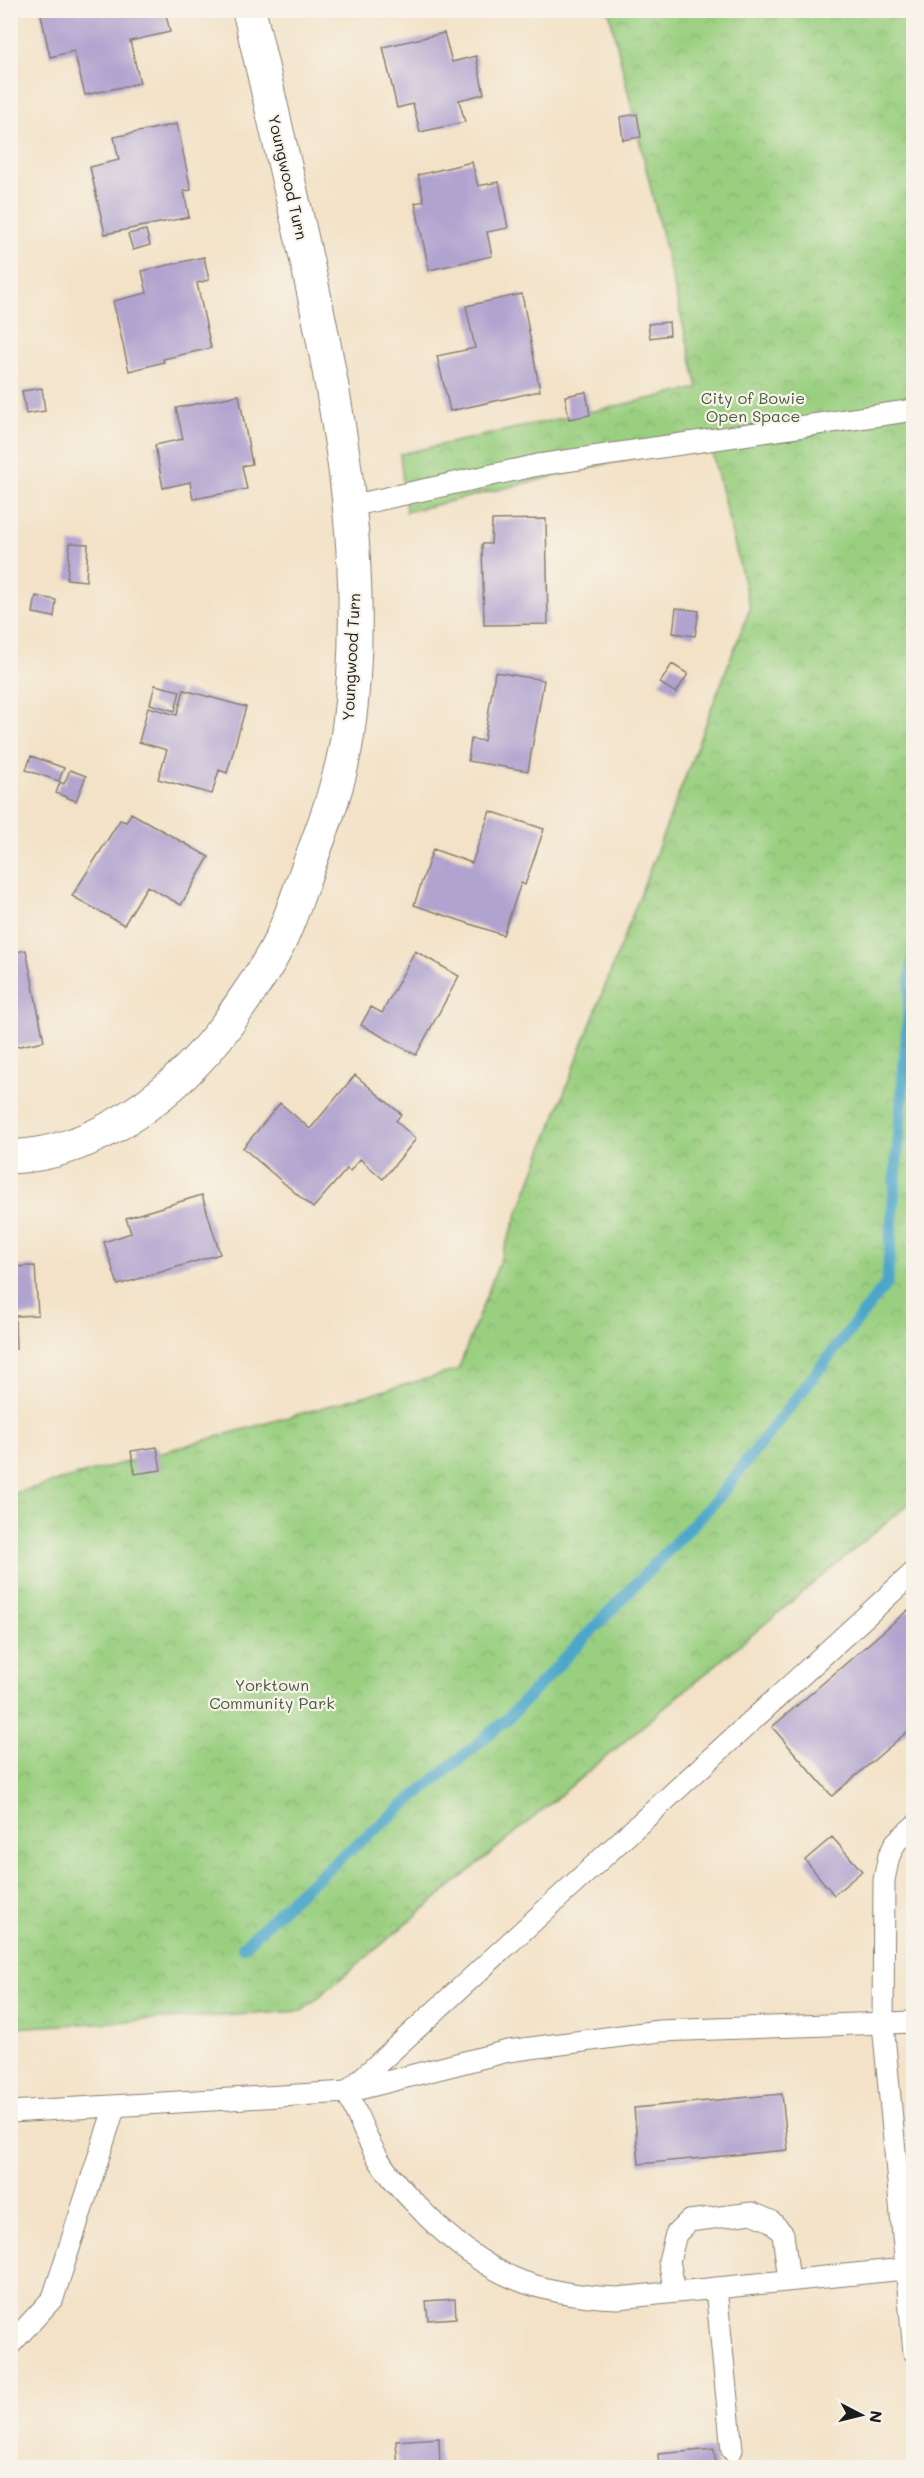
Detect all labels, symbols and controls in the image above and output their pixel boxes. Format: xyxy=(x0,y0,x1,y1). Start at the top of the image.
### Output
street label: Youngwood Turn xyxy=(264,112,313,242)
park label: City of Bowie Open Space xyxy=(701,387,805,426)
street label: Youngwood Turn xyxy=(337,592,364,721)
park label: Yorktown Community Park xyxy=(209,1674,335,1713)
north arrow xyxy=(831,2385,891,2445)
text: N xyxy=(865,2410,888,2424)

